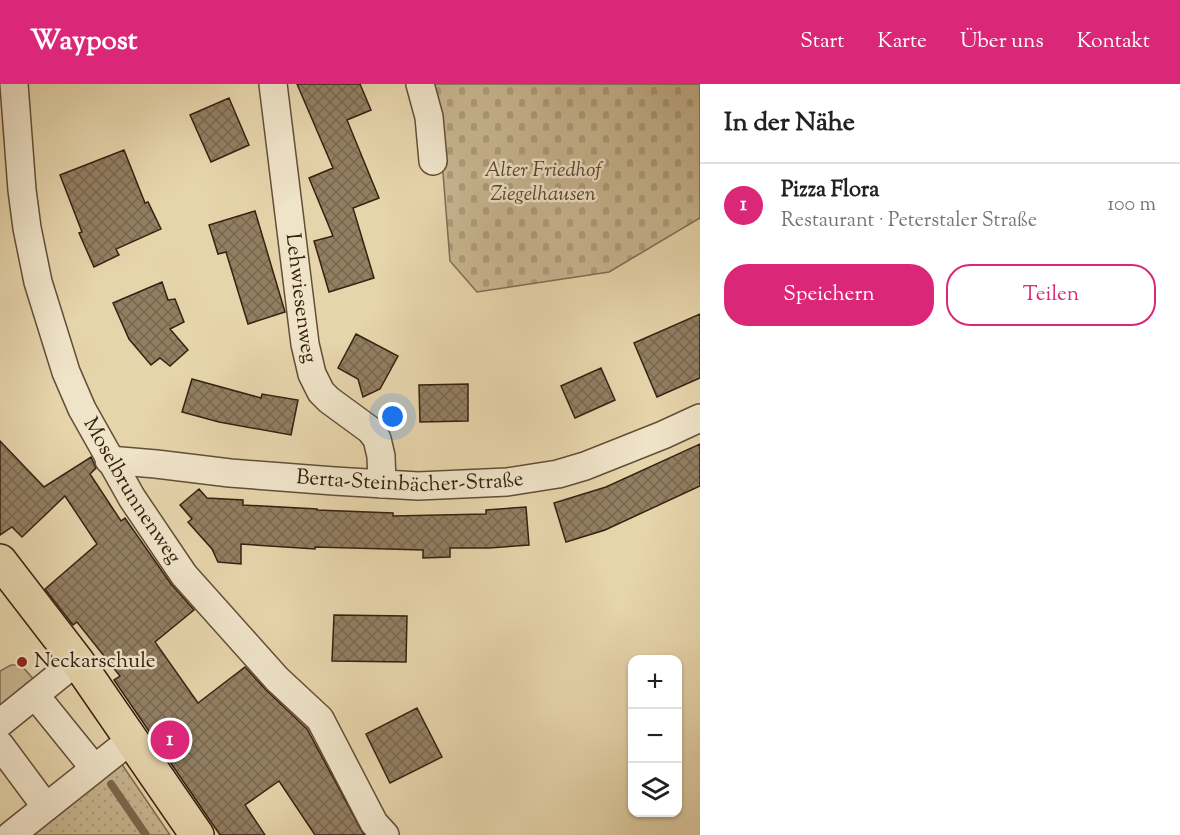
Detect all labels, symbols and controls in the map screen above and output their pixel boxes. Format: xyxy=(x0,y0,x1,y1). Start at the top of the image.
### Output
text: Waypost xyxy=(30,22,137,62)
text: Start xyxy=(800,27,844,57)
text: Karte xyxy=(877,27,927,57)
text: Über uns xyxy=(960,27,1044,57)
text: Kontakt xyxy=(1077,27,1150,57)
text: In der Nähe xyxy=(724,105,855,142)
park label: Alter Friedhof Ziegelhausen xyxy=(484,156,604,210)
text: Pizza Flora xyxy=(781,175,879,207)
text: 1 xyxy=(740,191,747,220)
text: 100 m xyxy=(1107,191,1156,220)
text: Restaurant · Peterstaler Straße xyxy=(781,207,1037,236)
street label: Lehwiesenweg xyxy=(277,232,324,366)
button: Speichern xyxy=(724,264,934,326)
button: Teilen xyxy=(946,264,1156,326)
your location xyxy=(378,402,407,431)
street label: Moselbrunnenweg xyxy=(75,412,188,570)
street label: Berta-Steinbächer-Straße xyxy=(295,463,526,501)
place label: Neckarschule xyxy=(34,647,156,677)
marker: Neckarschule xyxy=(15,655,29,669)
map controls xyxy=(628,655,682,817)
button: + xyxy=(628,655,682,709)
button: − xyxy=(628,709,682,763)
pin: 1 xyxy=(150,718,190,762)
button: layers xyxy=(628,763,682,817)

